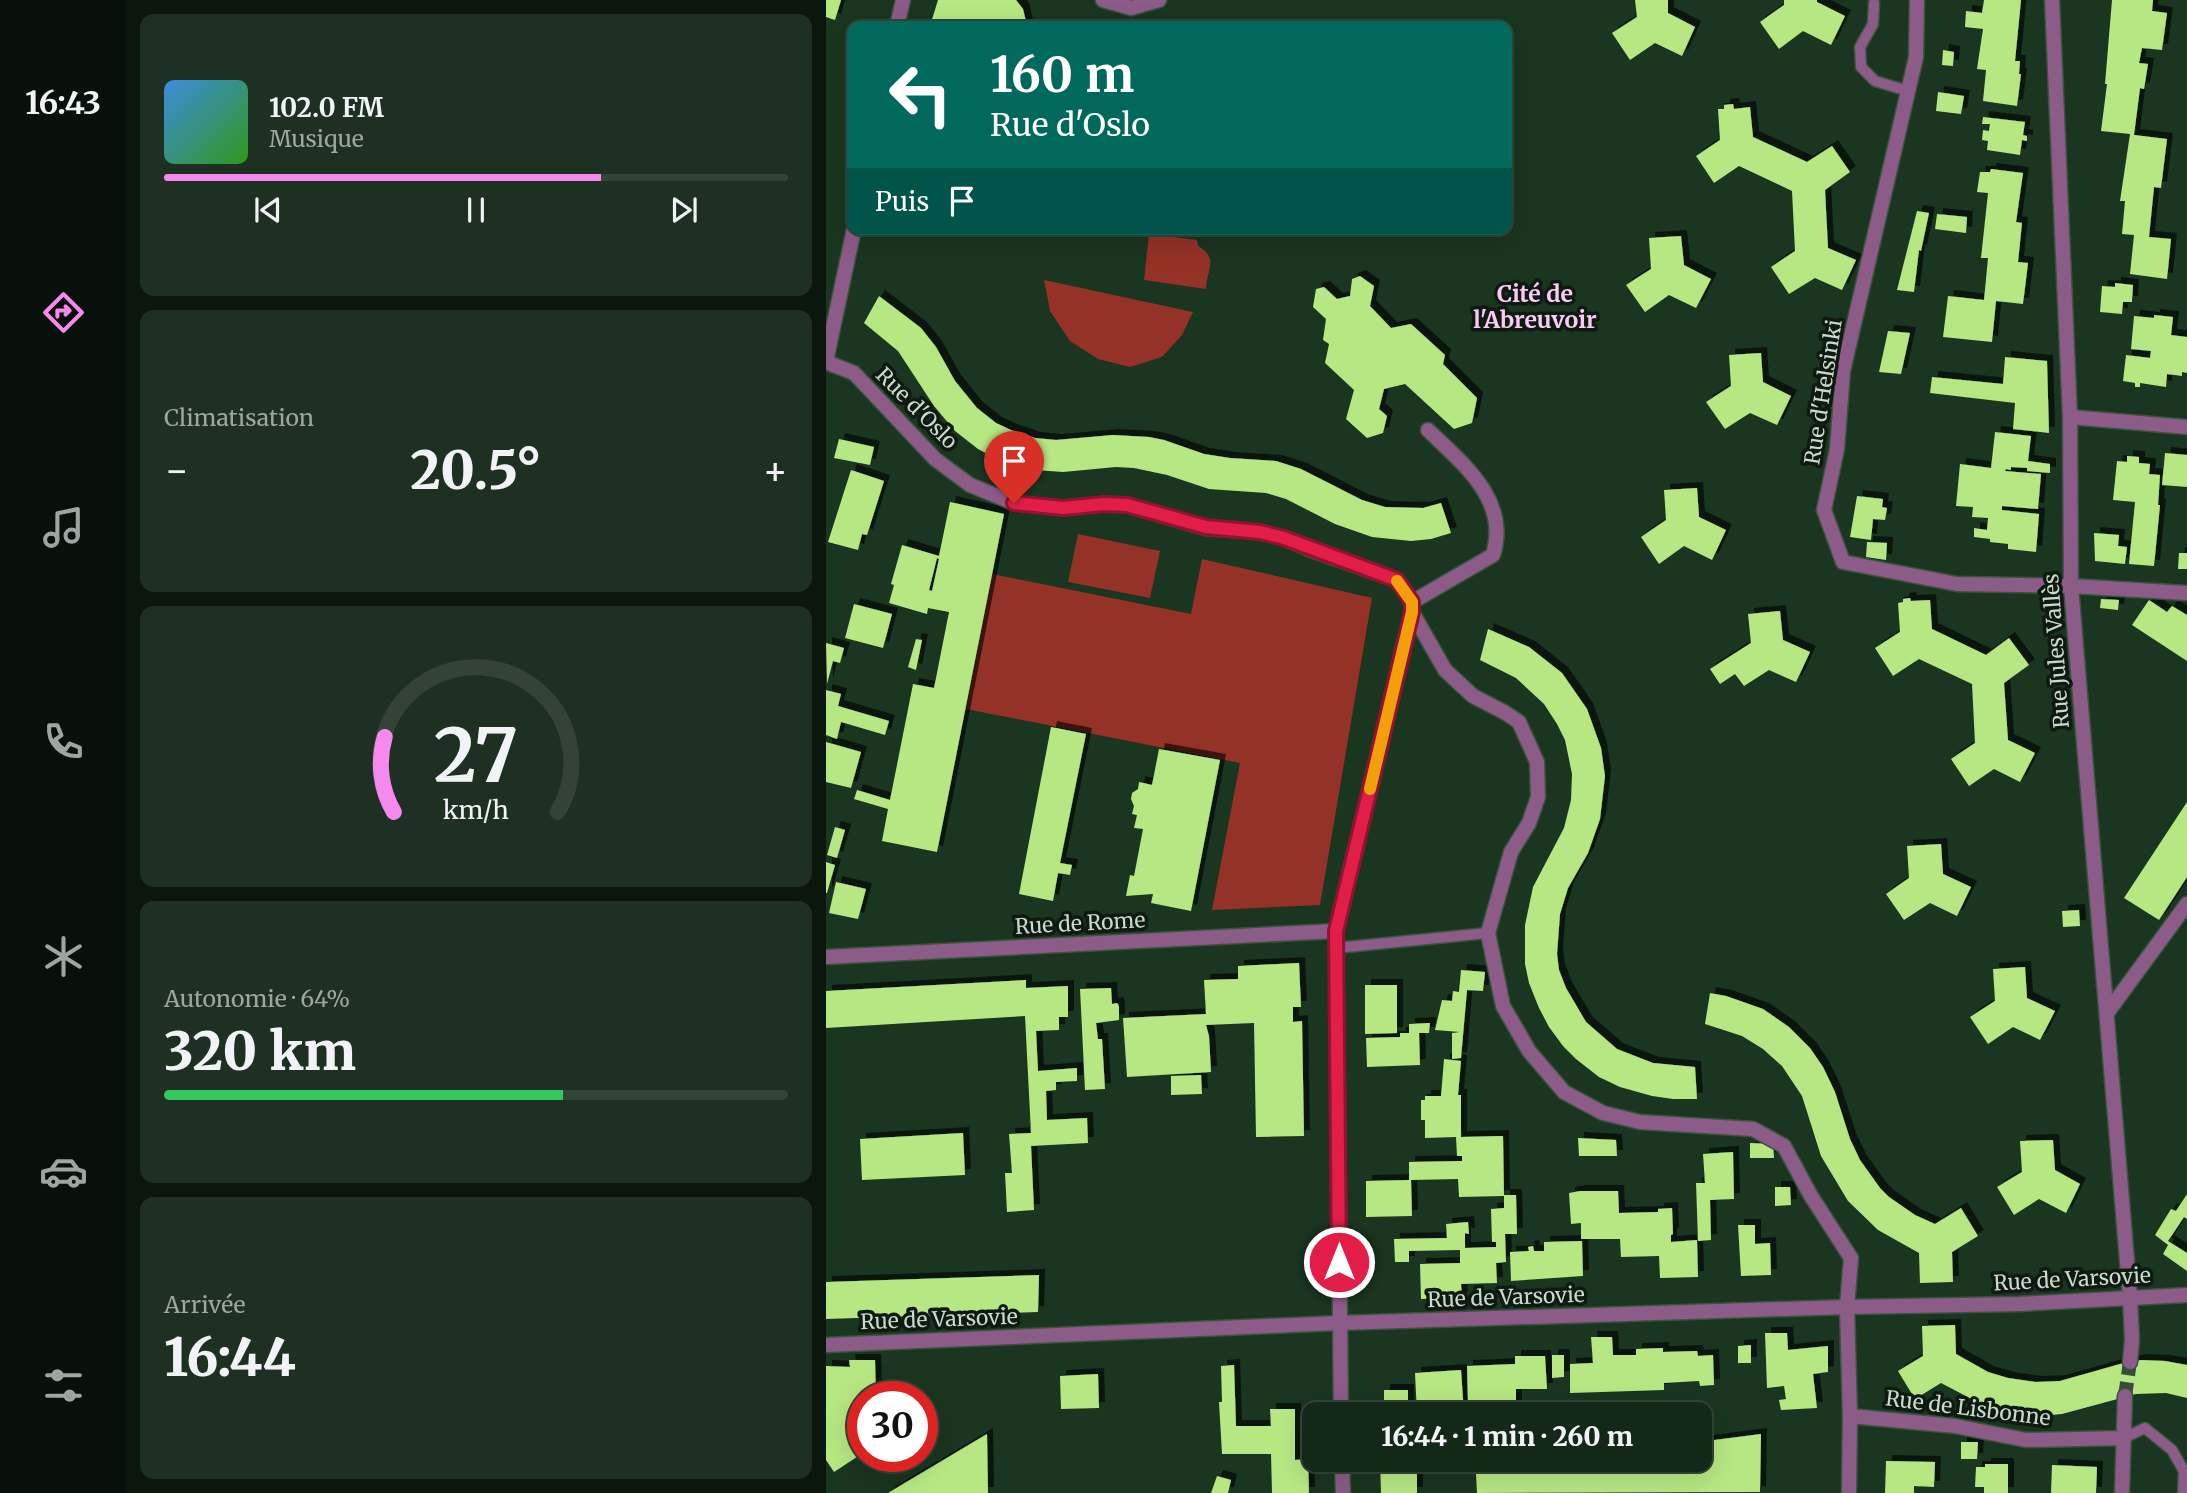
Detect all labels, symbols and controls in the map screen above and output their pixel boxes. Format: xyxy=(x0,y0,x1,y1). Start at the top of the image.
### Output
text: 160 m xyxy=(990,44,1134,105)
icon: left xyxy=(875,49,966,140)
text: 16:43 xyxy=(25,83,101,123)
text: 102.0 FM xyxy=(269,91,384,124)
text: Rue d'Oslo xyxy=(990,105,1150,145)
text: Musique xyxy=(269,124,364,153)
icon: arrive xyxy=(943,182,981,220)
text: Puis xyxy=(875,185,929,218)
icon: previous xyxy=(249,191,287,229)
icon: pause xyxy=(457,191,495,229)
icon: next xyxy=(665,191,703,229)
district label: Cité de l'Abreuvoir xyxy=(1473,279,1597,334)
icon: directions xyxy=(39,288,88,337)
street label: Rue d'Helsinki xyxy=(1798,317,1848,466)
street label: Rue d'Oslo xyxy=(870,361,964,455)
text: Climatisation xyxy=(164,403,314,432)
pin xyxy=(984,431,1044,503)
text: 20.5° xyxy=(410,438,542,503)
icon: arrive xyxy=(995,442,1033,480)
text: − xyxy=(164,447,189,494)
text: + xyxy=(763,447,788,494)
icon: music xyxy=(39,503,88,552)
street label: Rue Jules Vallès xyxy=(2037,573,2075,729)
text: 27 xyxy=(434,711,518,803)
icon: phone xyxy=(39,717,88,766)
text: km/h xyxy=(443,794,509,826)
street label: Rue de Rome xyxy=(1014,906,1146,940)
icon: climate xyxy=(39,932,88,981)
text: Autonomie · 64% xyxy=(164,984,350,1013)
text: 320 km xyxy=(164,1019,356,1084)
icon: car xyxy=(39,1147,88,1196)
position arrow xyxy=(1302,1225,1376,1299)
street label: Rue de Varsovie xyxy=(1993,1261,2151,1297)
street label: Rue de Varsovie xyxy=(1427,1281,1585,1313)
text: Arrivée xyxy=(164,1290,246,1319)
street label: Rue de Varsovie xyxy=(860,1303,1018,1335)
text: 16:44 xyxy=(164,1325,296,1390)
icon: filters xyxy=(39,1361,88,1410)
speed limit sign: 30 xyxy=(847,1381,938,1472)
street label: Rue de Lisbonne xyxy=(1884,1384,2052,1432)
text: 16:44 · 1 min · 260 m xyxy=(1381,1420,1633,1453)

